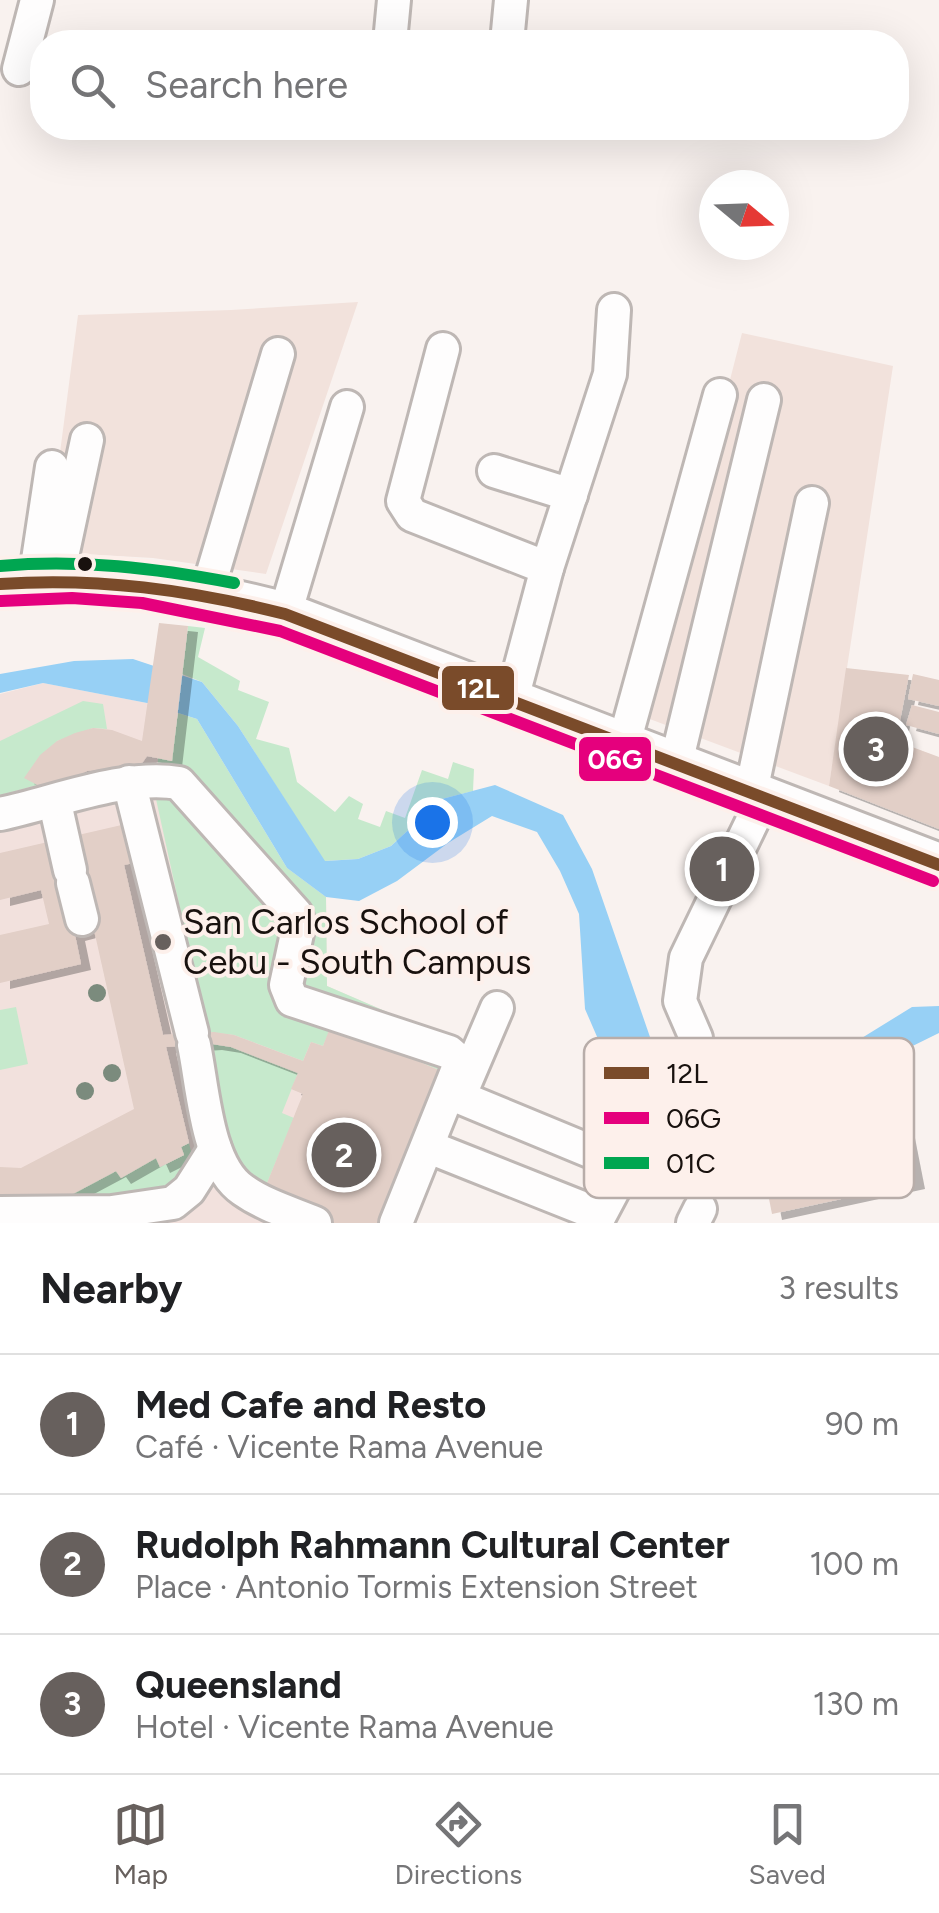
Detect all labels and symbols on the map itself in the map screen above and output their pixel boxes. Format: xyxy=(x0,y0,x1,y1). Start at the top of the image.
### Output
north arrow xyxy=(699,170,789,260)
unlabelled marker xyxy=(75,554,95,574)
line badge: 12L xyxy=(440,664,516,712)
text: 12L xyxy=(456,671,500,705)
pin: 3 xyxy=(844,712,908,786)
line badge: 06G xyxy=(577,735,653,783)
text: 06G xyxy=(587,742,643,776)
your location xyxy=(407,797,458,848)
pin: 1 xyxy=(690,832,754,906)
place label: San Carlos School of Cebu - South Campus xyxy=(183,901,531,983)
marker: San Carlos School of Cebu - South Campus xyxy=(152,931,174,953)
legend xyxy=(584,1038,914,1198)
text: 12L xyxy=(666,1056,708,1090)
text: 06G xyxy=(666,1101,721,1135)
pin: 2 xyxy=(312,1118,376,1192)
text: 01C xyxy=(666,1146,716,1180)

